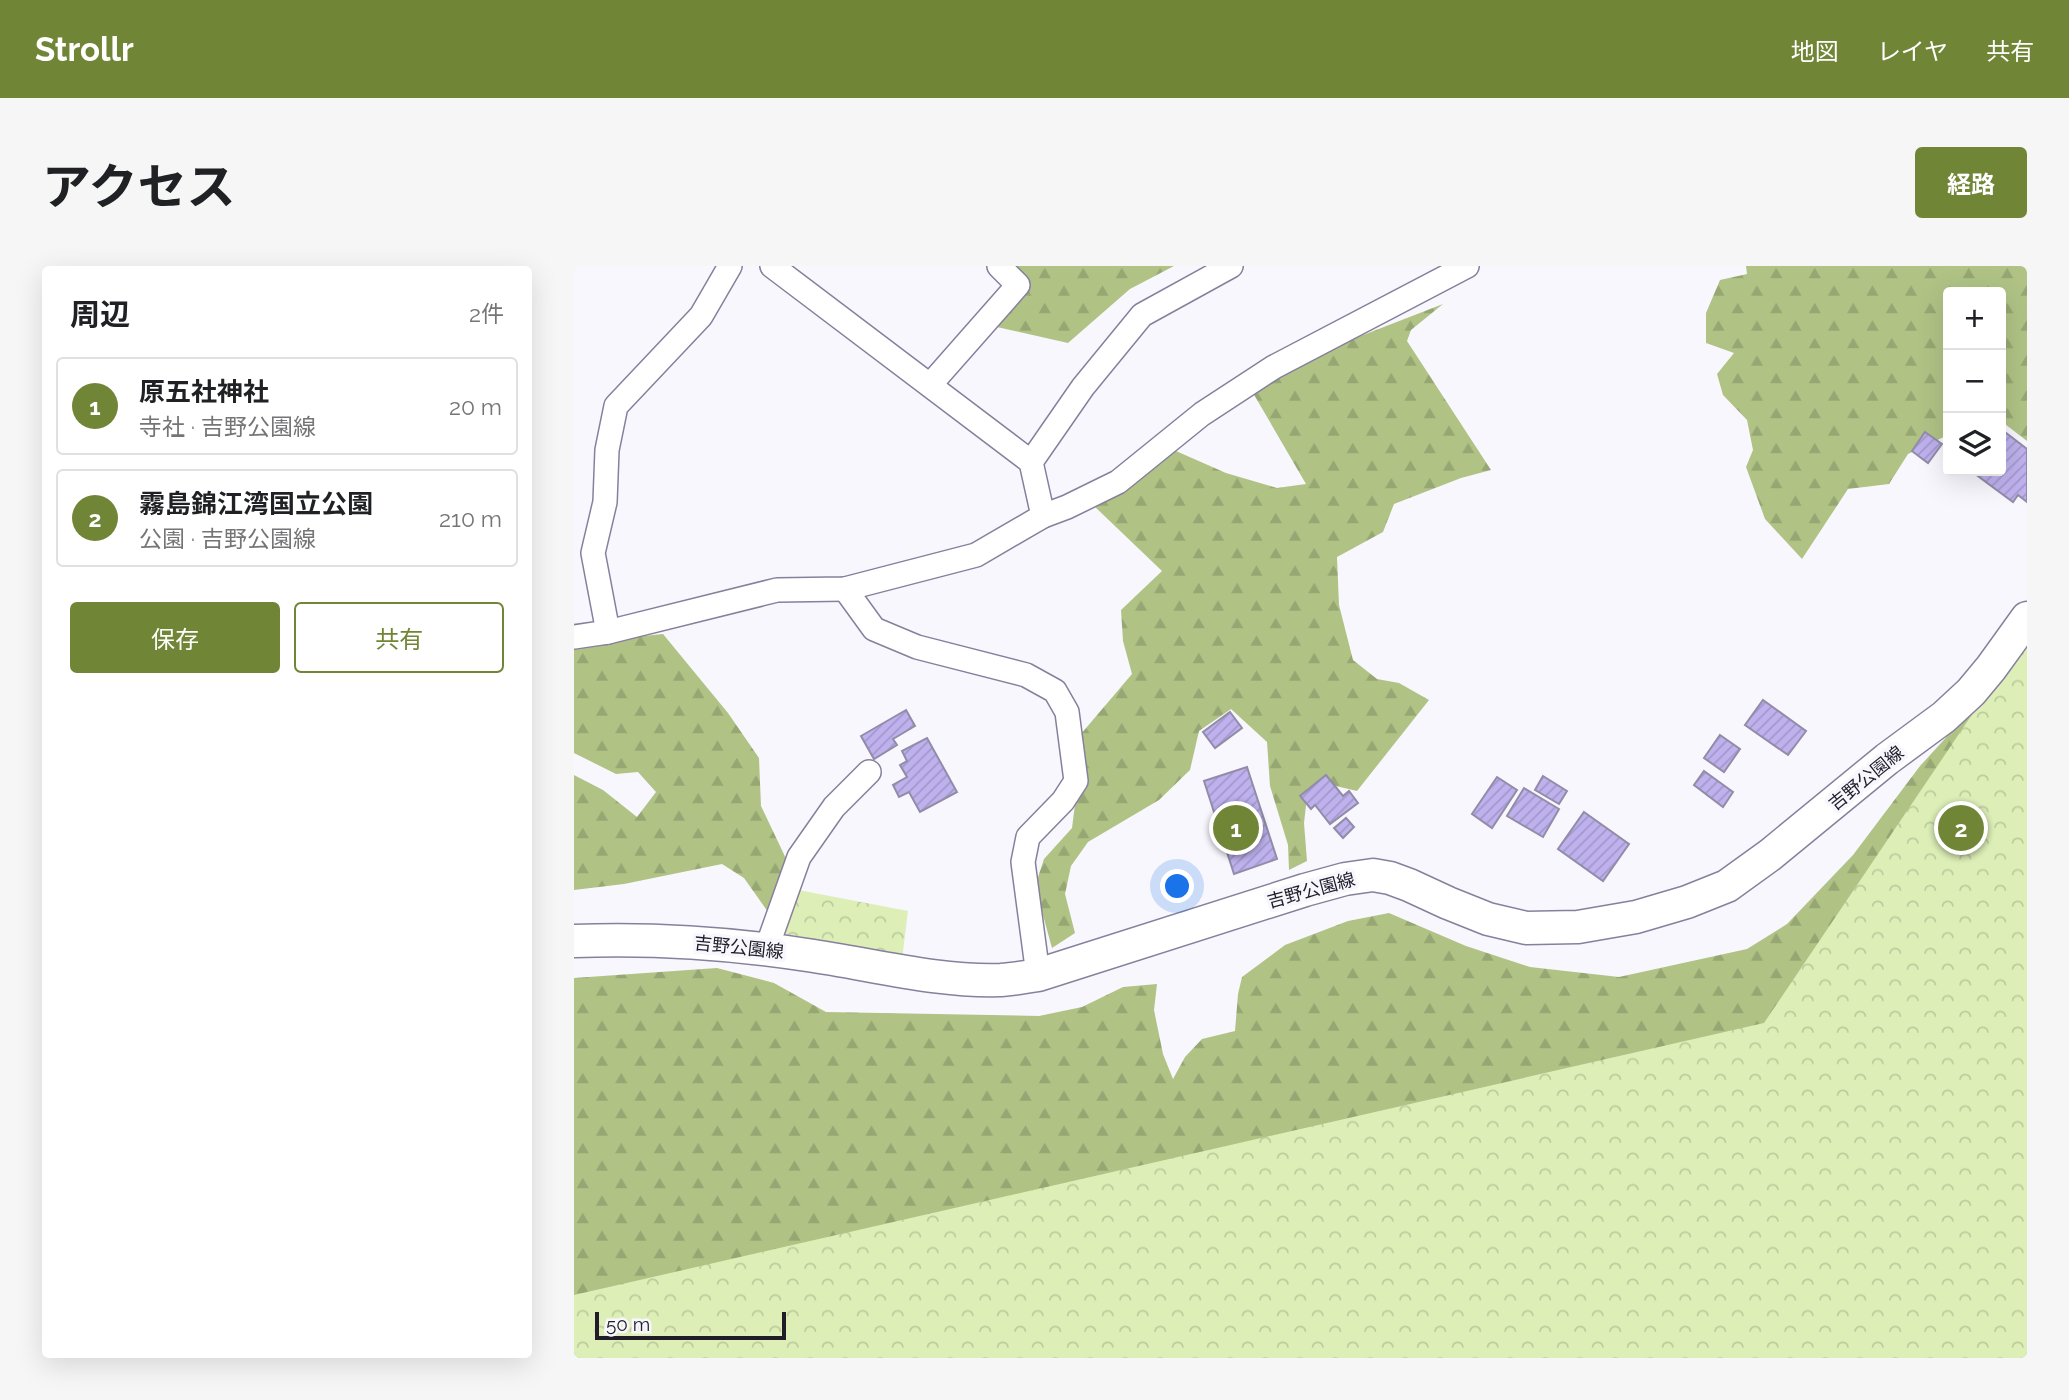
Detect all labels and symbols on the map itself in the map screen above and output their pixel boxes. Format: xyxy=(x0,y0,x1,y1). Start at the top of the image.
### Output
street label: 吉野公園線 xyxy=(1824,742,1908,814)
pin: 1 xyxy=(1213,802,1259,854)
pin: 2 xyxy=(1938,802,1984,854)
street label: 吉野公園線 xyxy=(1265,868,1357,912)
your location xyxy=(1160,869,1194,903)
street label: 吉野公園線 xyxy=(693,932,785,962)
scale bar xyxy=(595,1309,786,1341)

